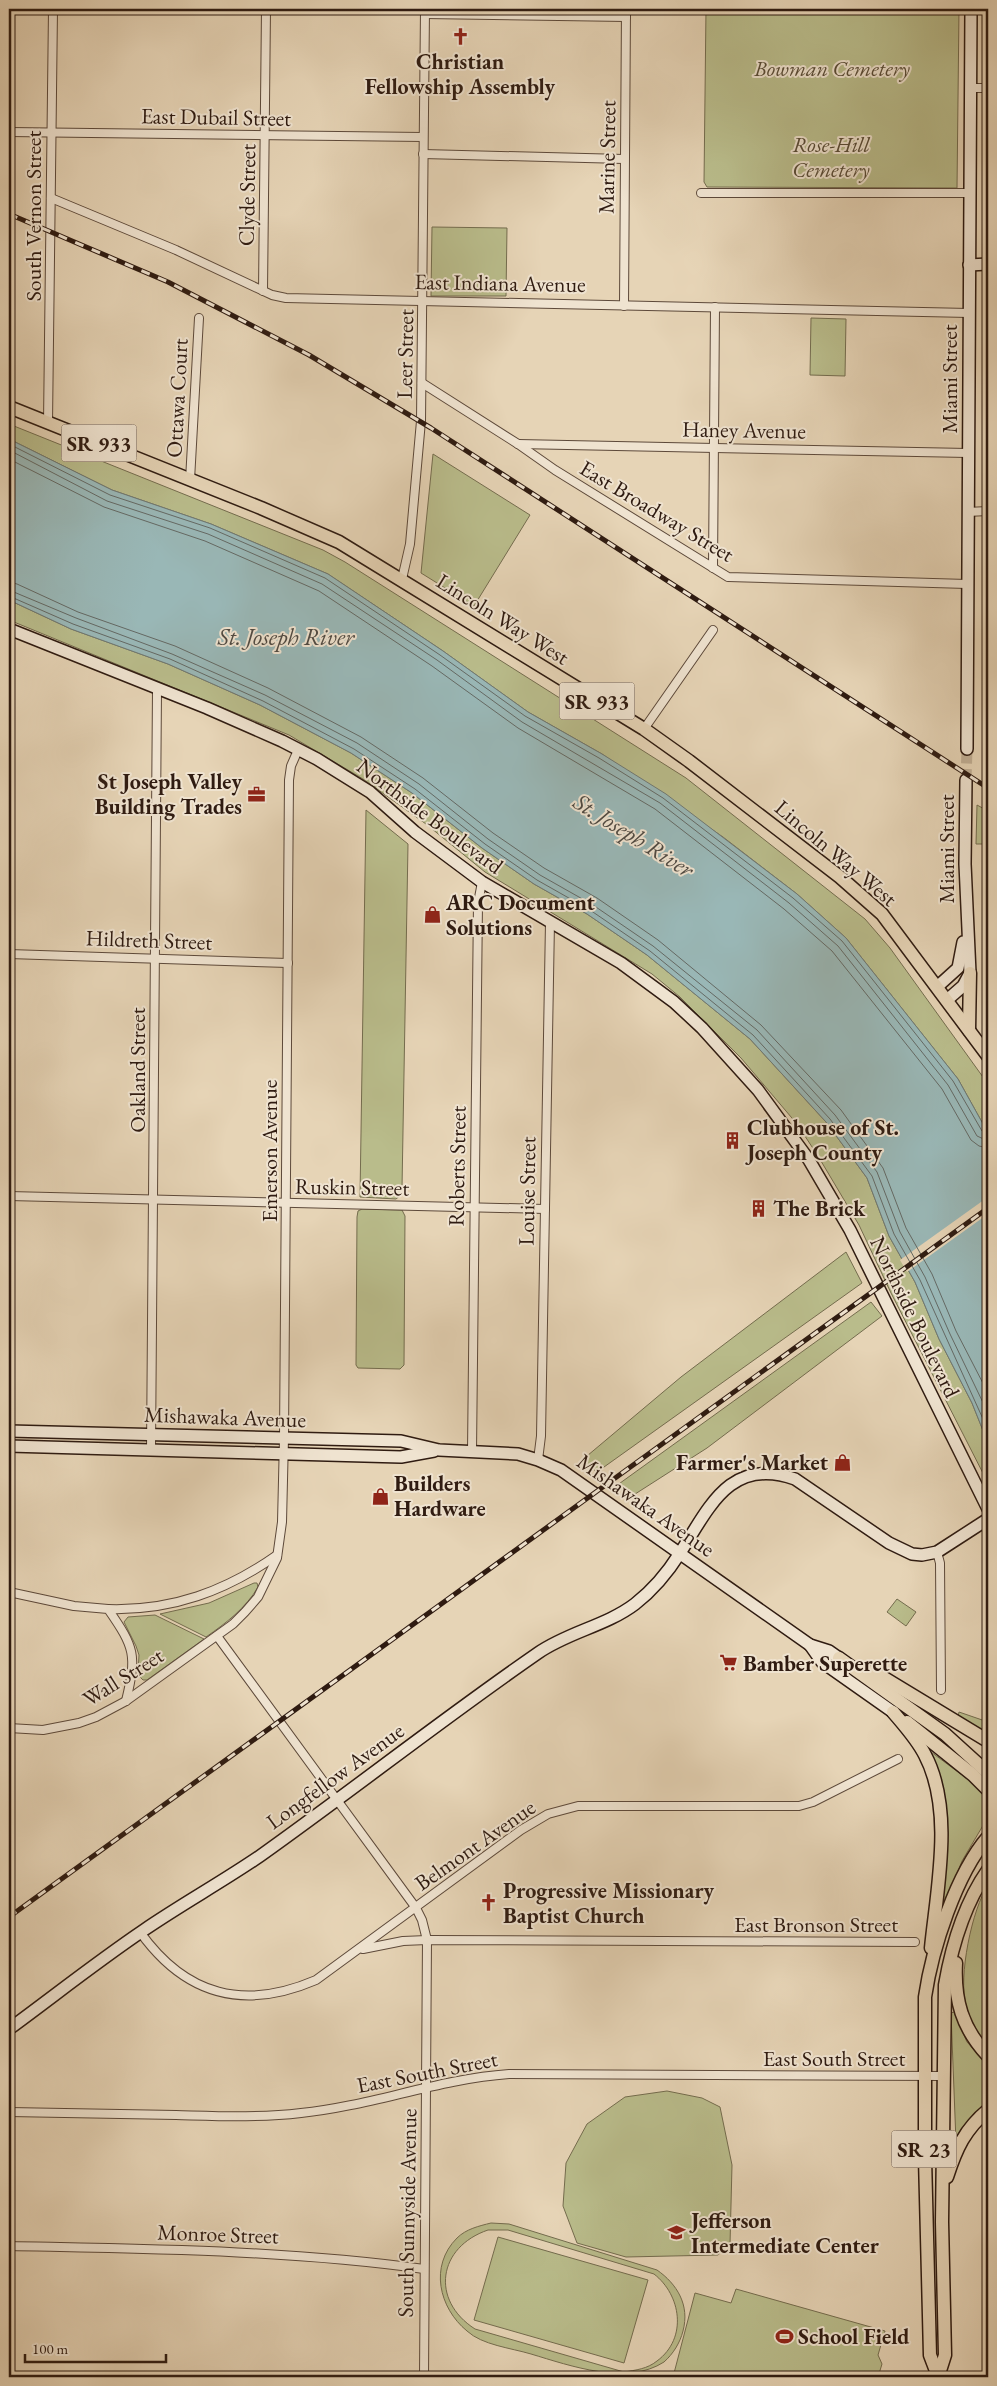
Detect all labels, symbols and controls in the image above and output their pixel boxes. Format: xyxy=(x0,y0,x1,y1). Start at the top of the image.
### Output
church icon: Christian Fellowship Assembly xyxy=(450,26,470,46)
place label: Christian Fellowship Assembly xyxy=(365,47,556,101)
park label: Bowman Cemetery xyxy=(753,54,910,83)
street label: Marine Street xyxy=(592,100,622,214)
street label: East Dubail Street xyxy=(141,101,291,133)
park label: Rose-Hill Cemetery xyxy=(792,130,871,184)
street label: South Vernon Street xyxy=(19,131,48,301)
street label: Clyde Street xyxy=(232,143,262,246)
street label: East Indiana Avenue xyxy=(414,267,586,299)
street label: Leer Street xyxy=(390,309,420,399)
street label: Miami Street xyxy=(935,324,964,434)
street label: Ottawa Court xyxy=(159,338,195,458)
street label: Haney Avenue xyxy=(682,414,807,446)
road number: SR 933 xyxy=(62,424,136,462)
street label: East Broadway Street xyxy=(574,453,740,569)
street label: Lincoln Way West xyxy=(431,567,575,671)
water label: St. Joseph River xyxy=(217,621,356,652)
road number: SR 933 xyxy=(560,682,634,719)
street label: Northside Boulevard xyxy=(351,751,510,881)
place label: St Joseph Valley Building Trades xyxy=(95,767,242,821)
office icon: St Joseph Valley Building Trades xyxy=(246,784,266,804)
water label: St. Joseph River xyxy=(567,785,702,885)
street label: Lincoln Way West xyxy=(769,793,903,913)
street label: Miami Street xyxy=(932,794,961,904)
place label: ARC Document Solutions xyxy=(445,888,596,942)
shop icon: ARC Document Solutions xyxy=(422,905,442,925)
street label: Hildreth Street xyxy=(85,923,213,957)
street label: Oakland Street xyxy=(123,1007,152,1133)
street label: Emerson Avenue xyxy=(255,1079,284,1222)
street label: Roberts Street xyxy=(441,1105,473,1227)
place label: Clubhouse of St. Joseph County xyxy=(745,1113,899,1167)
building icon: Clubhouse of St. Joseph County xyxy=(723,1130,743,1150)
street label: Louise Street xyxy=(512,1136,542,1246)
street label: Ruskin Street xyxy=(295,1172,410,1202)
place label: The Brick xyxy=(773,1194,866,1223)
building icon: The Brick xyxy=(749,1198,769,1218)
street label: Northside Boulevard xyxy=(863,1231,967,1403)
street label: Mishawaka Avenue xyxy=(143,1400,307,1434)
street label: Mishawaka Avenue xyxy=(571,1447,721,1564)
place label: Farmer's Market xyxy=(676,1448,829,1477)
shop icon: Farmer's Market xyxy=(832,1452,852,1472)
place label: Builders Hardware xyxy=(394,1469,486,1523)
shop icon: Builders Hardware xyxy=(370,1486,390,1506)
street label: Wall Street xyxy=(77,1641,169,1713)
place label: Bamber Superette xyxy=(743,1649,907,1678)
supermarket icon: Bamber Superette xyxy=(719,1653,739,1673)
street label: Longfellow Avenue xyxy=(260,1716,410,1836)
street label: Belmont Avenue xyxy=(409,1792,541,1897)
place label: Progressive Missionary Baptist Church xyxy=(503,1876,714,1930)
church icon: Progressive Missionary Baptist Church xyxy=(479,1893,499,1913)
street label: East Bronson Street xyxy=(734,1910,898,1939)
street label: East South Street xyxy=(354,2044,500,2100)
street label: East South Street xyxy=(763,2044,905,2073)
street label: South Sunnyside Avenue xyxy=(391,2108,423,2318)
road number: SR 23 xyxy=(892,2130,956,2168)
place label: Jefferson Intermediate Center xyxy=(689,2206,880,2260)
street label: Monroe Street xyxy=(157,2217,279,2251)
school or university icon: Jefferson Intermediate Center xyxy=(667,2223,687,2243)
place label: School Field xyxy=(798,2322,909,2351)
sports icon: School Field xyxy=(774,2326,794,2346)
scale bar xyxy=(25,2331,166,2363)
text: 100 m xyxy=(32,2339,69,2358)

